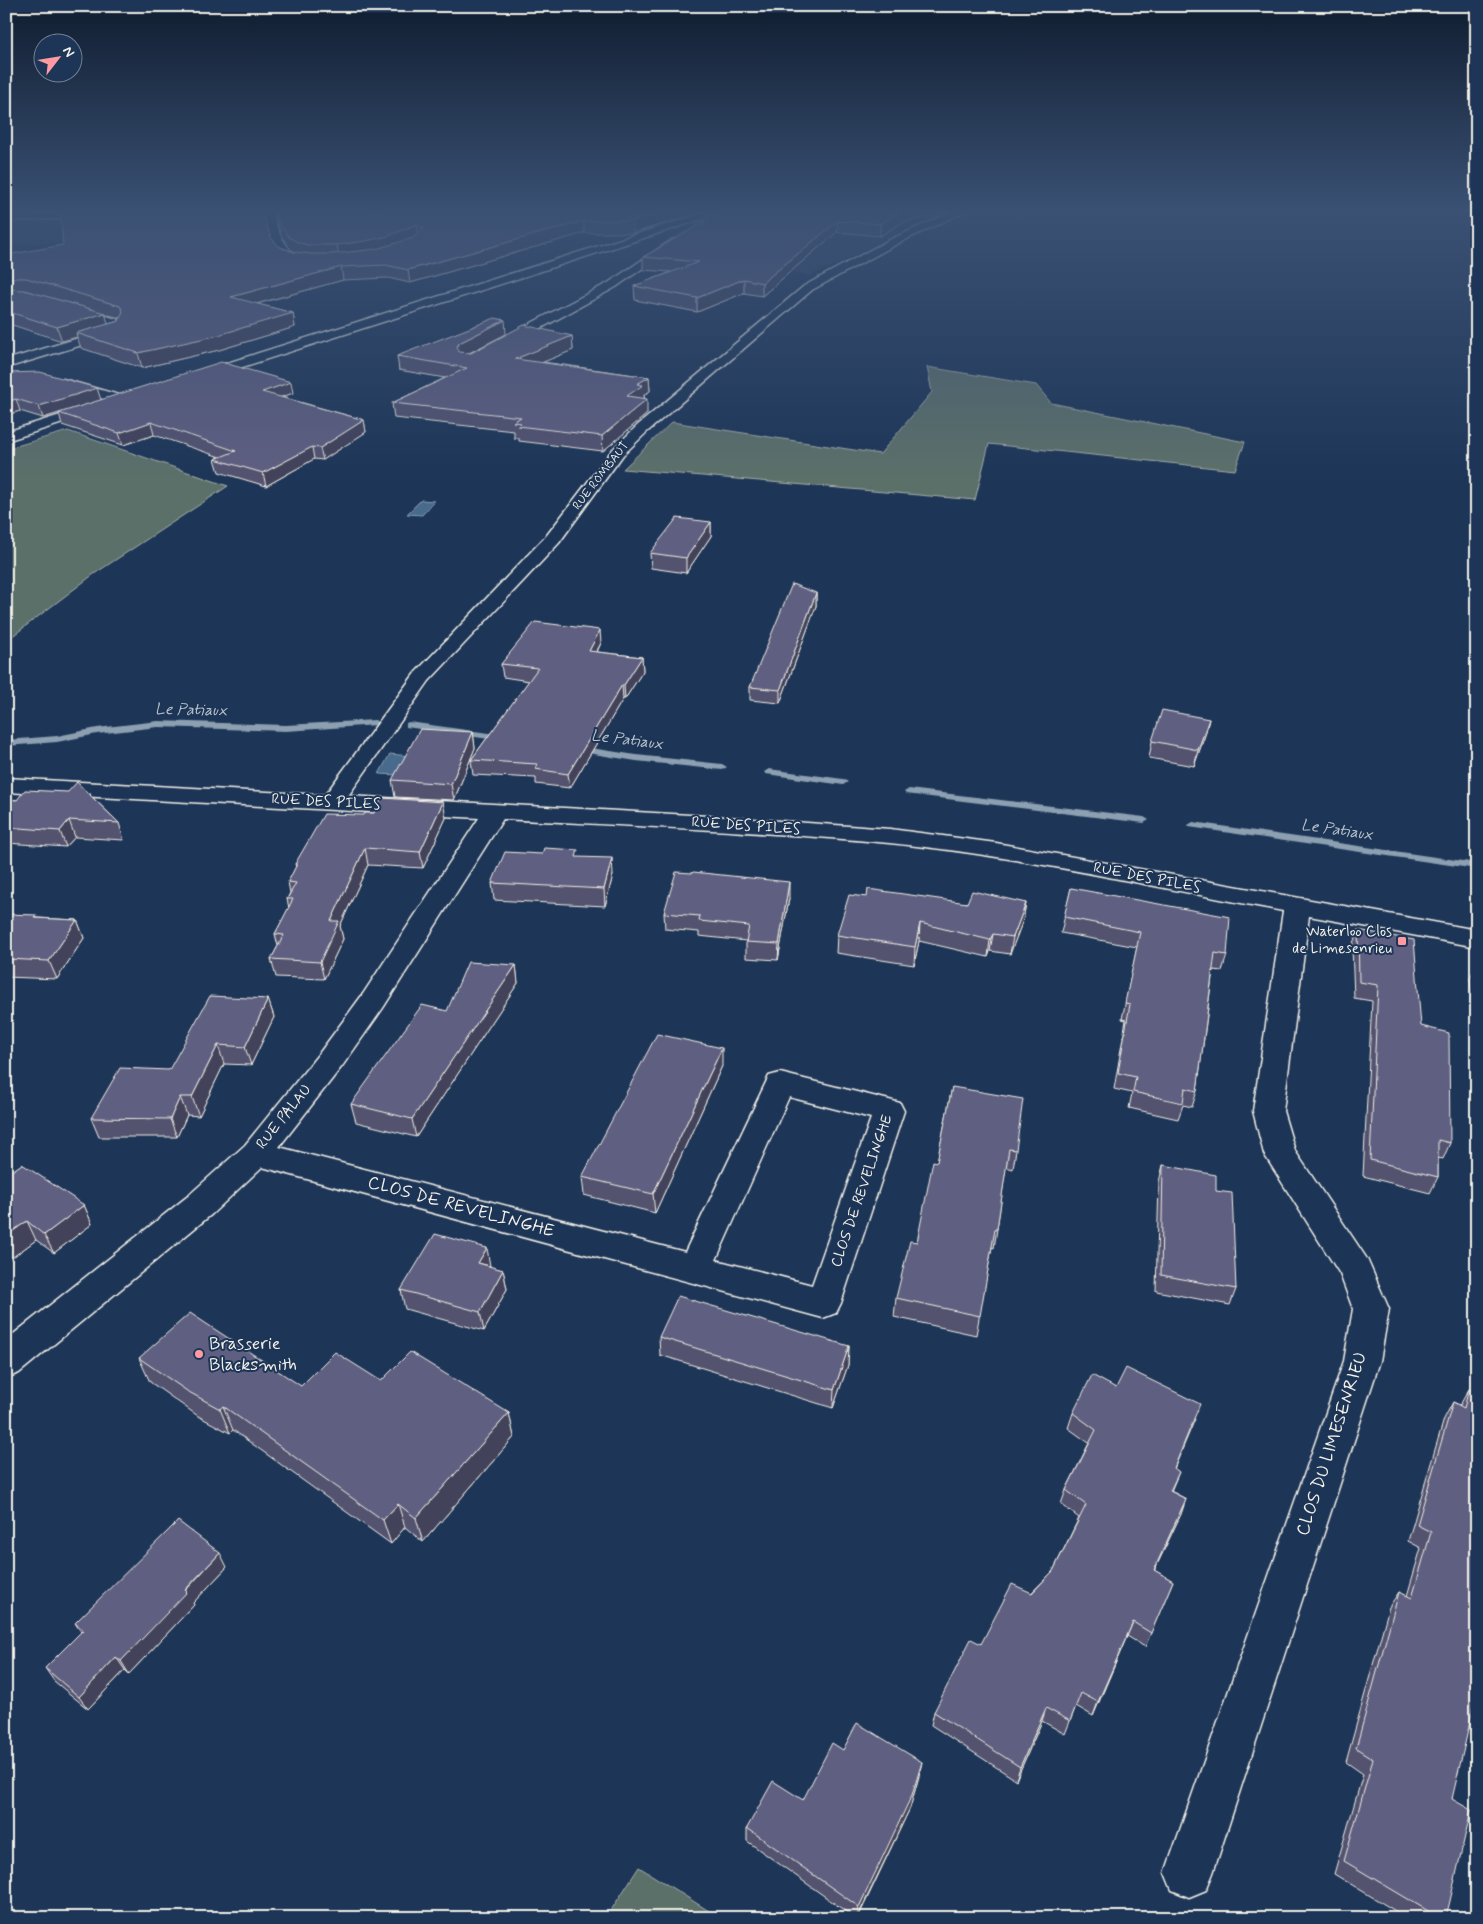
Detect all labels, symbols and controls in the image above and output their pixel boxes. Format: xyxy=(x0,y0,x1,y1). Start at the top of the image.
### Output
north arrow xyxy=(32,32,82,82)
text: N xyxy=(58,43,78,60)
street label: RUE ROMBAUT xyxy=(569,439,633,513)
water label: Le Patiaux xyxy=(155,699,228,721)
water label: Le Patiaux xyxy=(590,725,665,755)
street label: RUE DES PILES xyxy=(271,789,381,815)
street label: RUE DES PILES xyxy=(691,812,801,840)
water label: Le Patiaux xyxy=(1300,815,1375,846)
street label: RUE DES PILES xyxy=(1092,858,1203,898)
place label: Waterloo Clos de Limesenrieu xyxy=(1292,922,1392,959)
marker: Waterloo Clos de Limesenrieu xyxy=(1396,935,1408,947)
street label: RUE PALAU xyxy=(252,1081,316,1153)
street label: CLOS DE REVELINGHE xyxy=(826,1112,898,1270)
street label: CLOS DE REVELINGHE xyxy=(365,1171,557,1243)
place label: Brasserie Blacksmith xyxy=(209,1332,297,1377)
marker: Brasserie Blacksmith xyxy=(193,1348,205,1360)
street label: CLOS DU LIMESENRIEU xyxy=(1291,1349,1373,1539)

